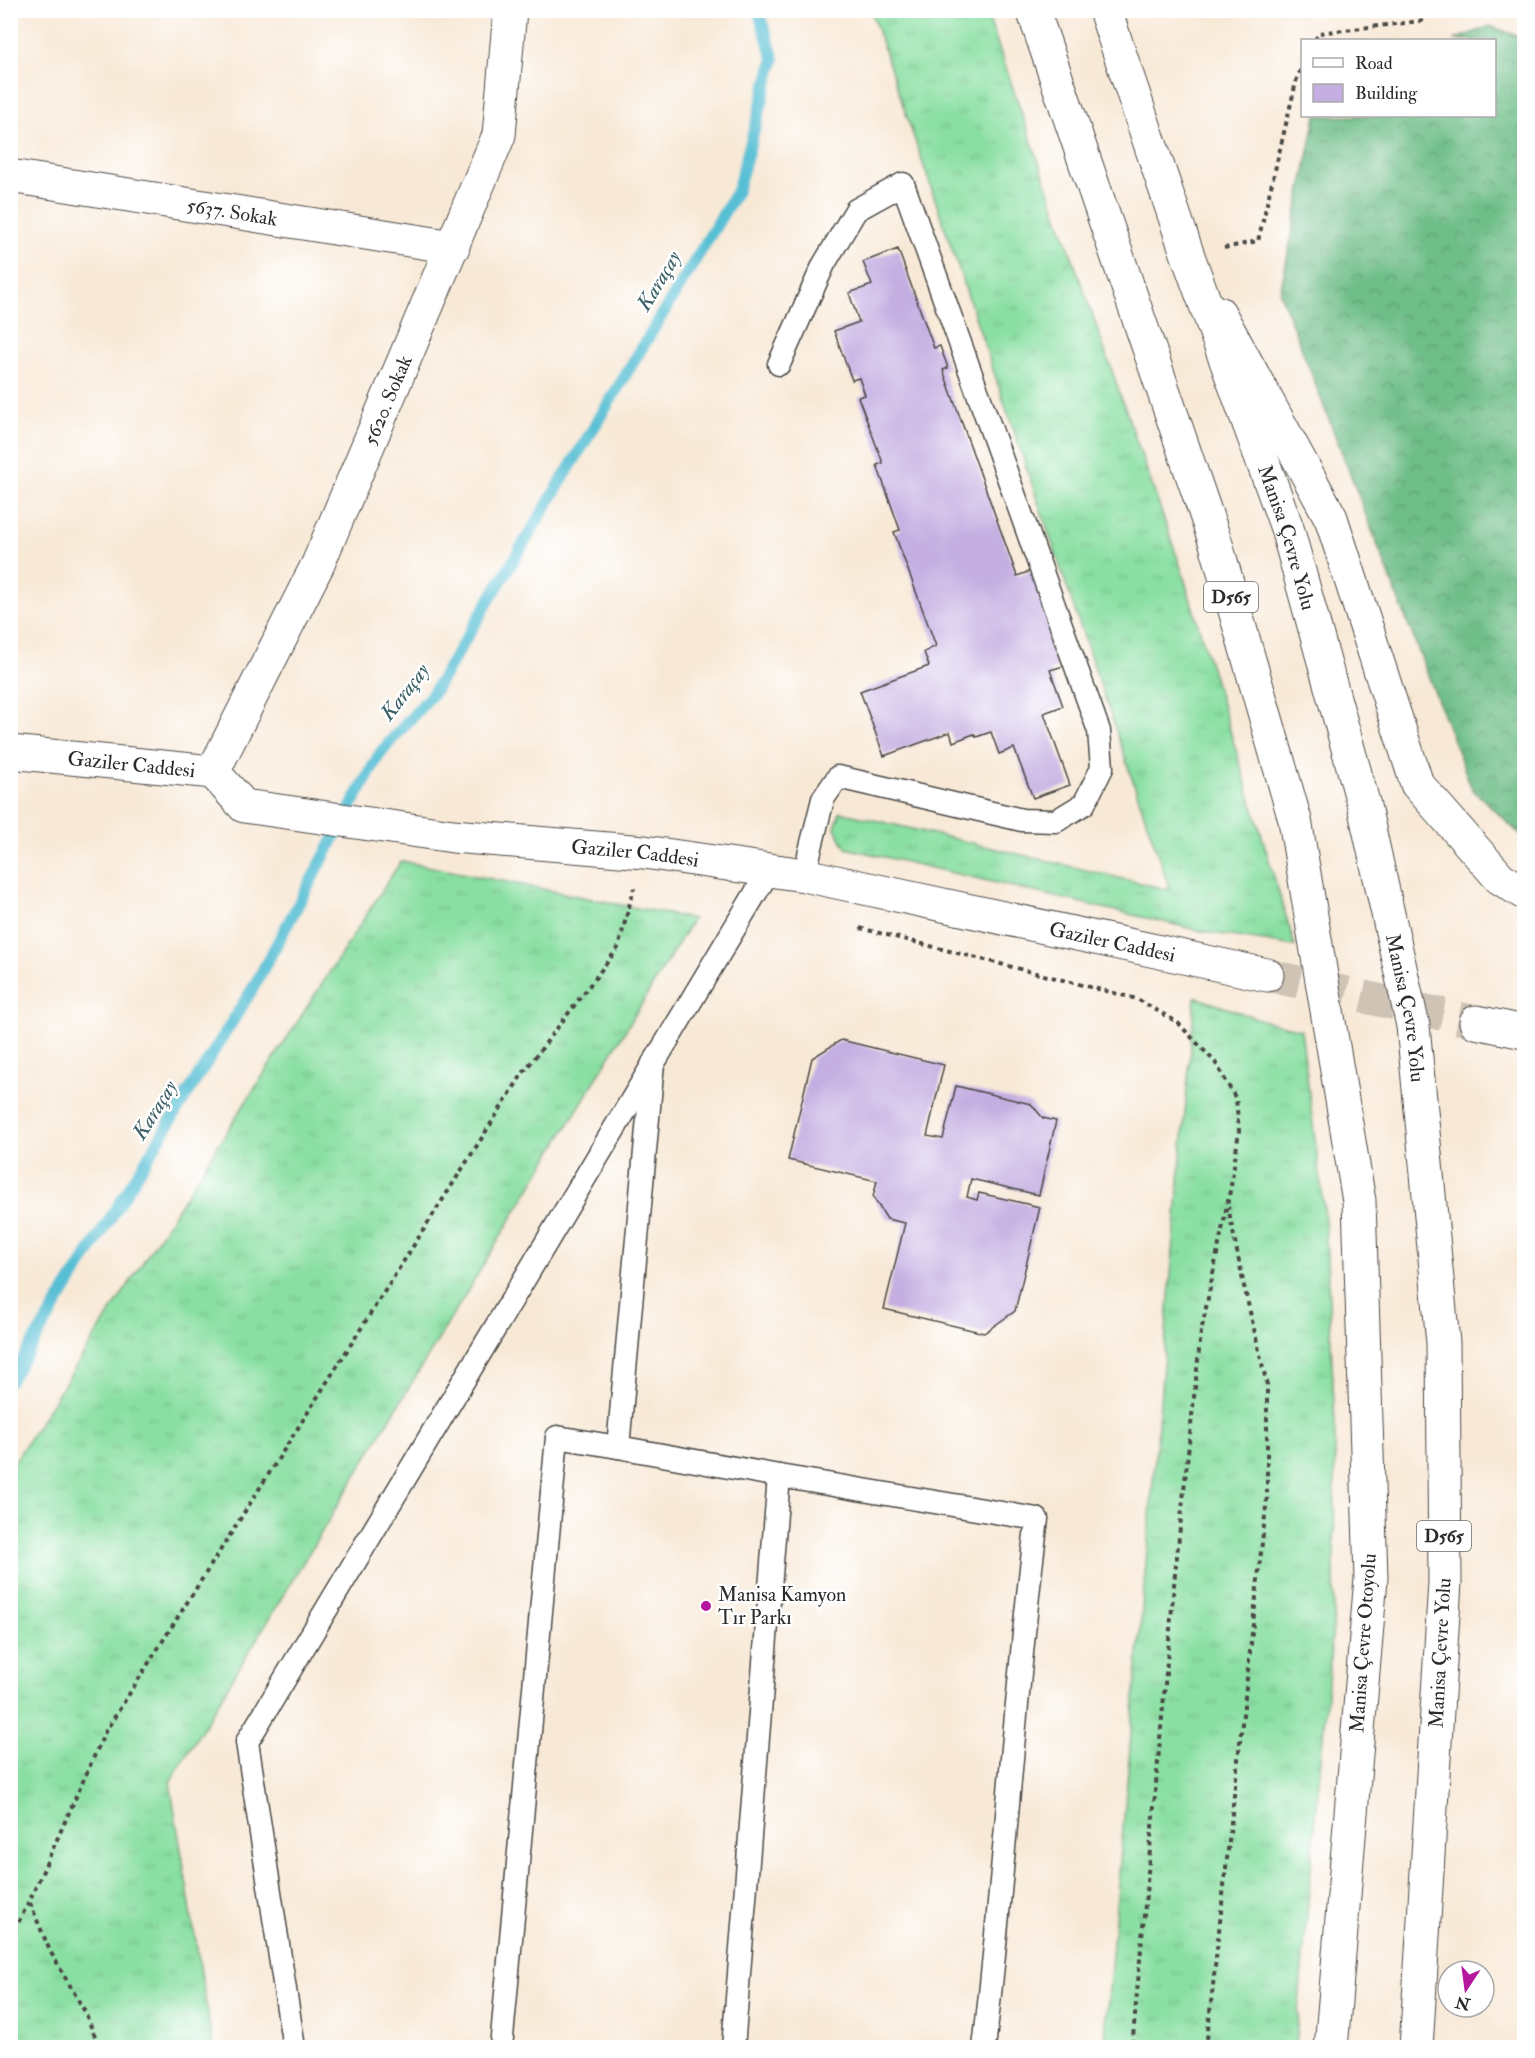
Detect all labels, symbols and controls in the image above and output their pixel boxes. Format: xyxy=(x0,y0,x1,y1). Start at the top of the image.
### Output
legend xyxy=(1301,39,1496,117)
text: Road xyxy=(1355,52,1393,75)
text: Building xyxy=(1355,82,1418,105)
street label: 5637. Sokak xyxy=(185,192,280,231)
water label: Karaçay xyxy=(630,245,688,317)
street label: 5620. Sokak xyxy=(357,351,417,449)
street label: Manisa Çevre Yolu xyxy=(1253,461,1322,613)
road number: D565 xyxy=(1204,582,1258,612)
water label: Karaçay xyxy=(374,657,436,727)
street label: Gaziler Caddesi xyxy=(66,745,196,783)
street label: Gaziler Caddesi xyxy=(570,833,701,872)
street label: Gaziler Caddesi xyxy=(1047,916,1178,967)
street label: Manisa Çevre Yolu xyxy=(1380,931,1431,1083)
water label: Karaçay xyxy=(126,1075,184,1146)
road number: D565 xyxy=(1417,1521,1471,1551)
street label: Manisa Çevre Otoyolu xyxy=(1344,1552,1382,1734)
street label: Manisa Çevre Yolu xyxy=(1424,1577,1456,1729)
place label: Manisa Kamyon Tır Parkı xyxy=(718,1582,846,1630)
marker: Manisa Kamyon Tır Parkı xyxy=(699,1599,713,1613)
north arrow xyxy=(1436,1959,1496,2019)
text: N xyxy=(1453,1991,1473,2014)

